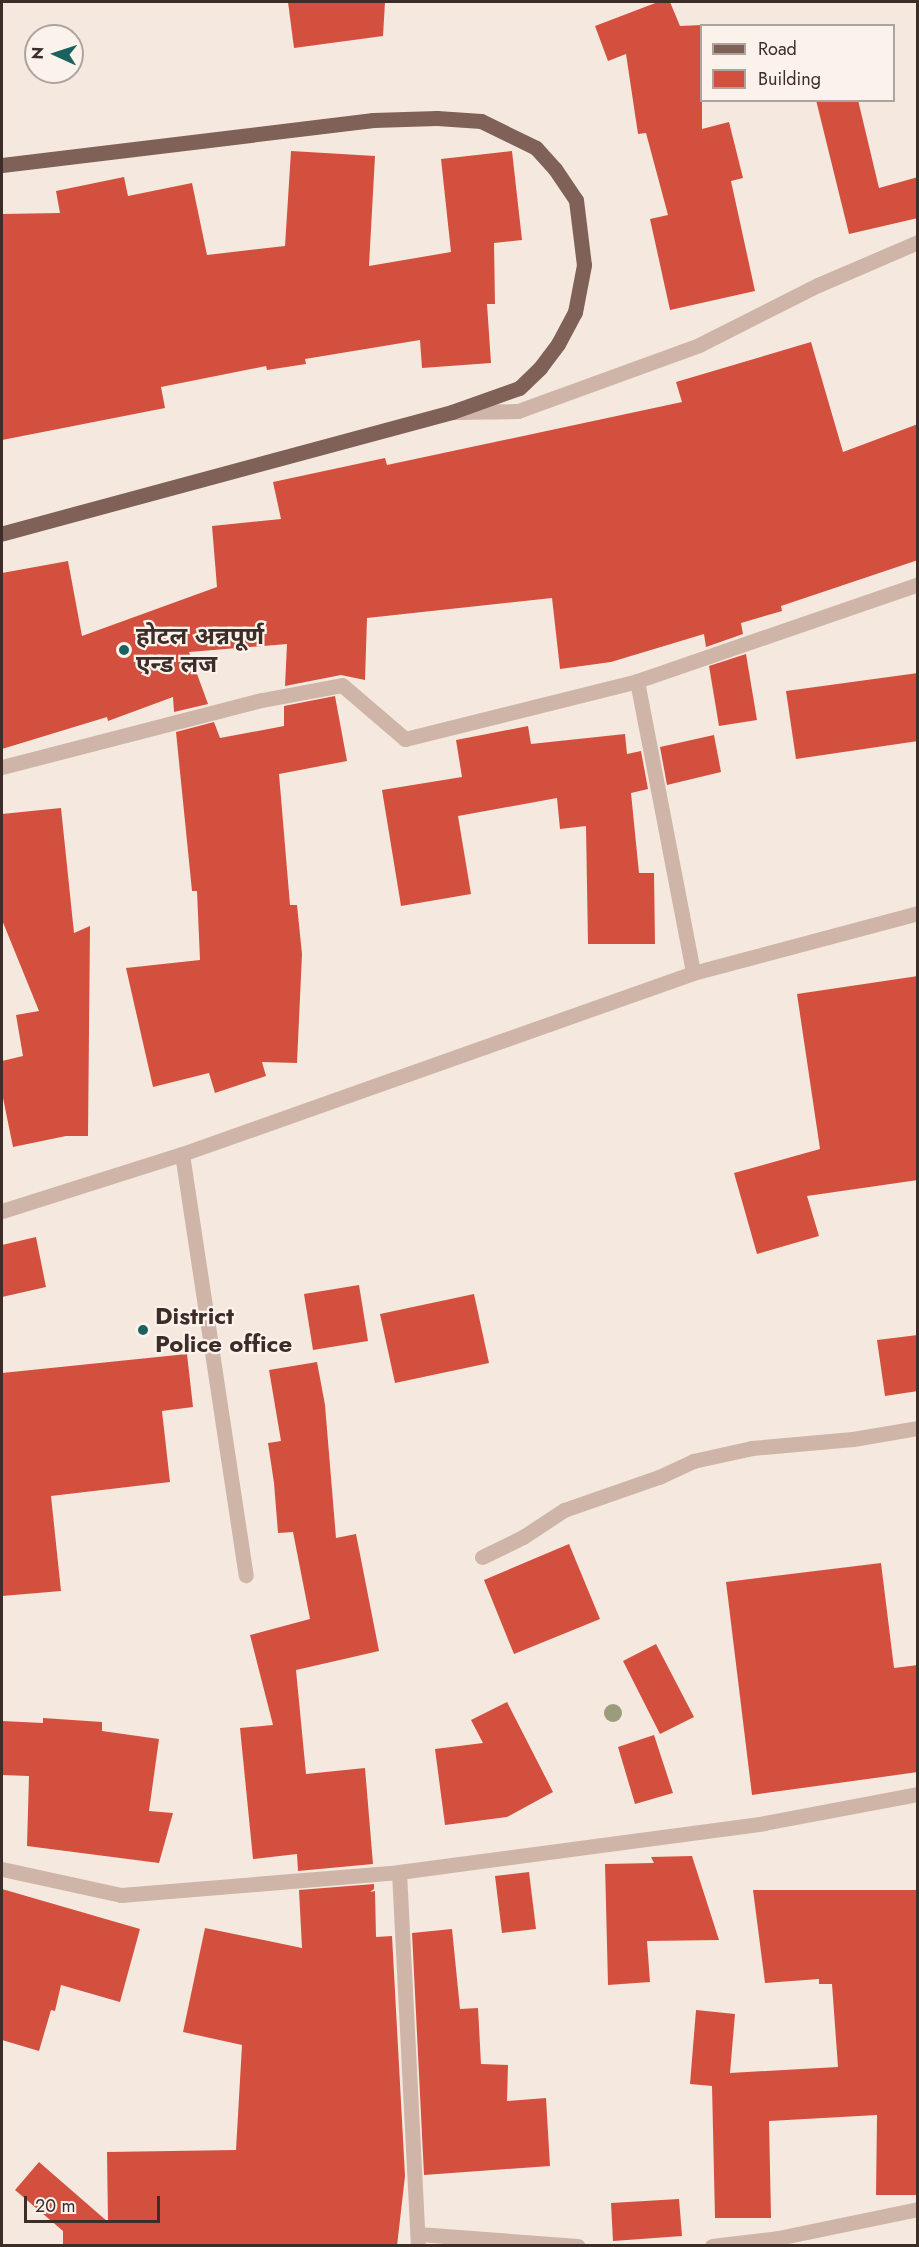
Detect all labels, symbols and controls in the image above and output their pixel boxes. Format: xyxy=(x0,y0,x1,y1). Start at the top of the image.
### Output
north arrow xyxy=(24,24,84,84)
legend xyxy=(700,24,895,102)
text: Road xyxy=(758,36,797,62)
text: N xyxy=(26,46,49,60)
text: Building xyxy=(758,66,821,92)
place label: होटल अन्नपूर्ण एन्ड लज xyxy=(136,622,264,678)
marker: होटल अन्नपूर्ण एन्ड लज xyxy=(117,643,131,657)
place label: District Police office xyxy=(155,1302,292,1358)
marker: District Police office xyxy=(136,1323,150,1337)
scale bar xyxy=(27,2184,164,2222)
text: 20 m xyxy=(35,2193,75,2219)

